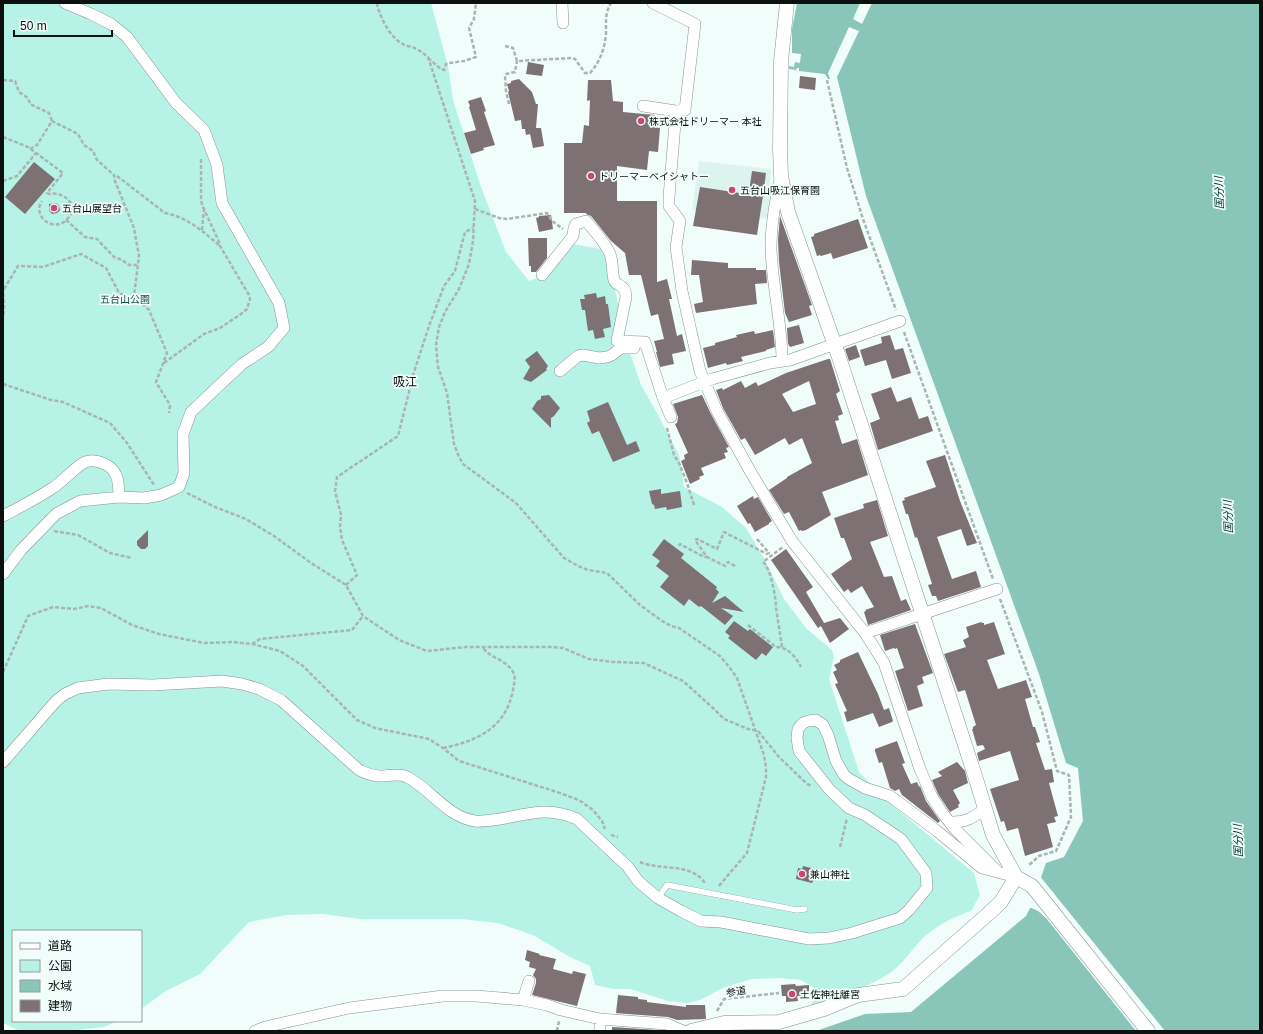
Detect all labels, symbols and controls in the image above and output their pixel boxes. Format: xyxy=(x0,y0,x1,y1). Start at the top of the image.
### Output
scale bar xyxy=(14,12,112,38)
text: 50 m xyxy=(20,19,47,33)
marker: 株式会社ドリーマー 本社 xyxy=(636,116,646,126)
place label: 株式会社ドリーマー 本社 xyxy=(649,116,762,127)
marker: ドリーマーベイシャトー xyxy=(586,171,596,181)
place label: ドリーマーベイシャトー xyxy=(599,171,709,182)
water label: 国分川 xyxy=(1212,175,1226,210)
marker: 五台山吸江保育園 xyxy=(727,185,737,195)
place label: 五台山吸江保育園 xyxy=(740,185,820,196)
marker: 五台山展望台 xyxy=(49,203,59,213)
place label: 五台山展望台 xyxy=(62,203,122,214)
park label: 五台山公園 xyxy=(100,294,150,305)
district label: 吸江 xyxy=(393,375,417,389)
water label: 国分川 xyxy=(1221,499,1235,534)
water label: 国分川 xyxy=(1231,823,1245,858)
marker: 兼山神社 xyxy=(797,869,807,879)
place label: 兼山神社 xyxy=(810,869,850,880)
legend xyxy=(12,930,142,1022)
text: 道路 xyxy=(48,939,72,953)
text: 公園 xyxy=(48,959,72,973)
text: 水域 xyxy=(48,979,72,993)
street label: 参道 xyxy=(725,984,747,999)
marker: 土佐神社離宮 xyxy=(787,989,797,999)
place label: 土佐神社離宮 xyxy=(800,989,860,1000)
text: 建物 xyxy=(48,999,72,1013)

